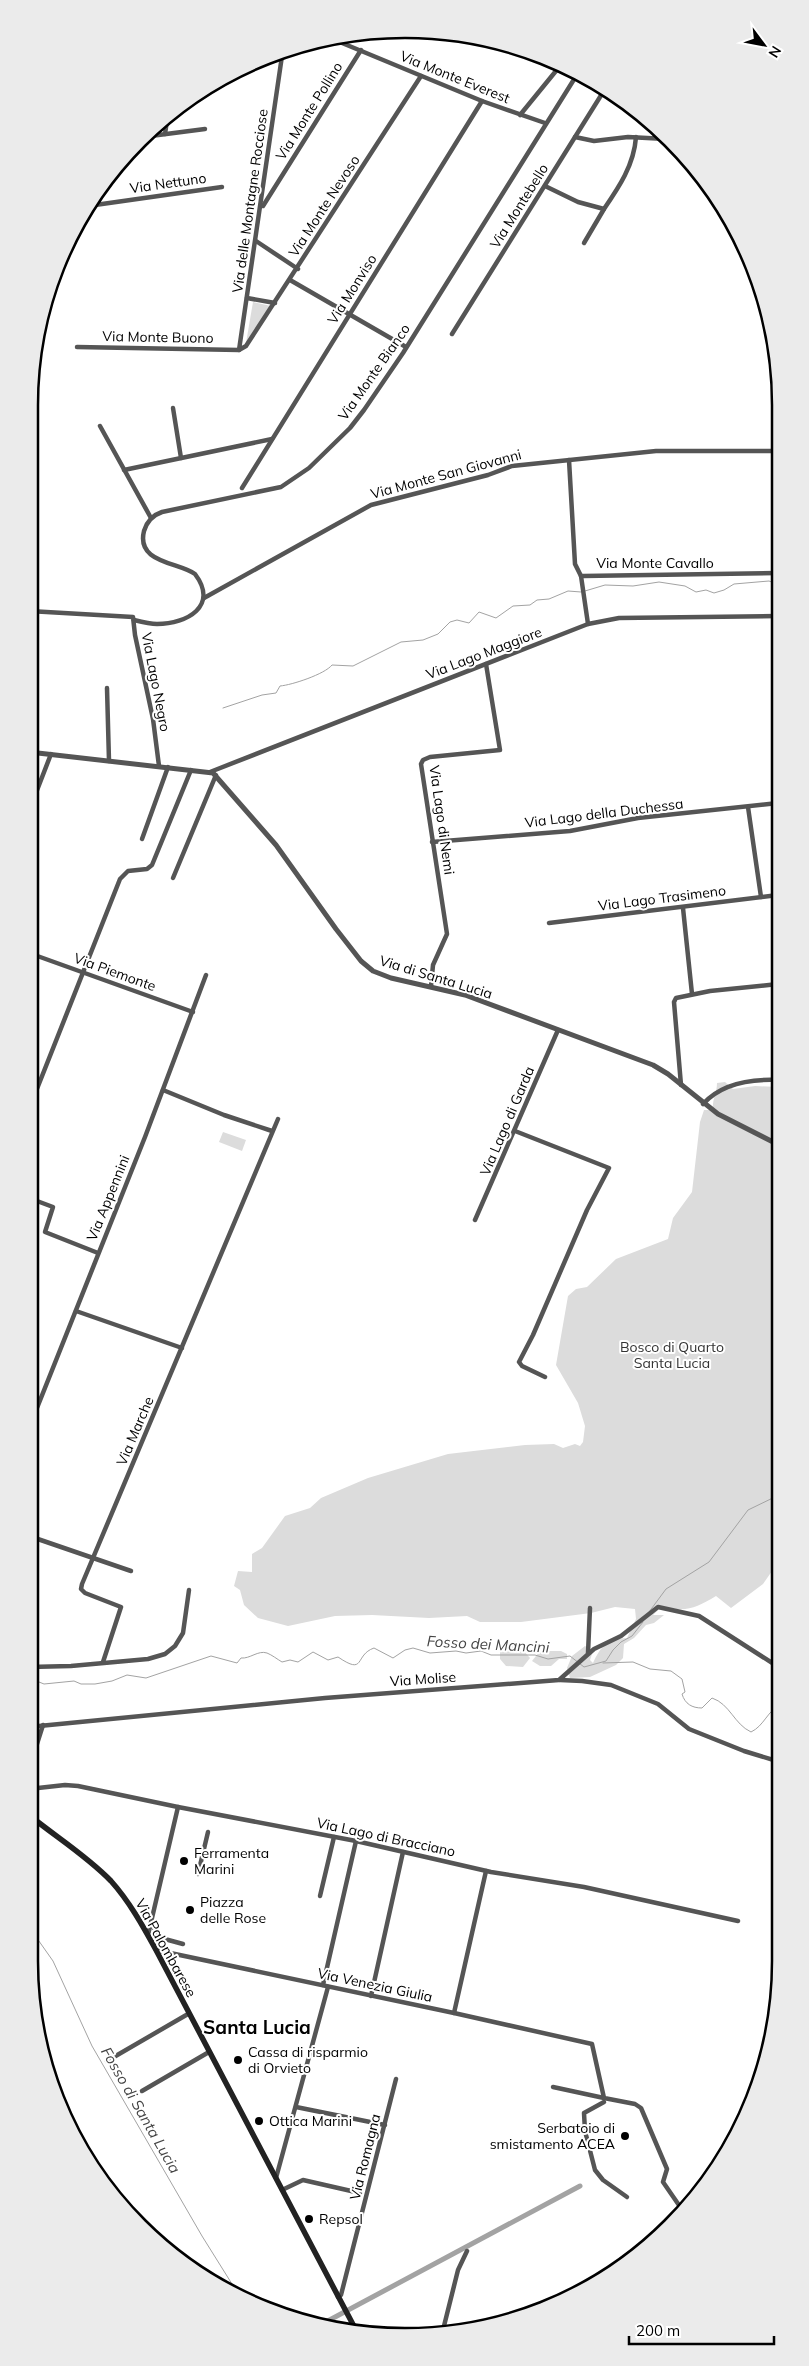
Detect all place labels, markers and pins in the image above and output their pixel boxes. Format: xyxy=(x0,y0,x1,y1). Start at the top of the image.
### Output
place label: Ferramenta Marini xyxy=(194,1844,269,1878)
marker: Ferramenta Marini xyxy=(178,1855,190,1867)
place label: Piazza delle Rose xyxy=(200,1893,266,1927)
marker: Piazza delle Rose xyxy=(184,1904,196,1916)
place label: Cassa di risparmio di Orvieto xyxy=(248,2043,368,2077)
marker: Cassa di risparmio di Orvieto xyxy=(232,2054,244,2066)
place label: Ottica Marini xyxy=(269,2112,352,2130)
marker: Ottica Marini xyxy=(253,2115,265,2127)
place label: Serbatoio di smistamento ACEA xyxy=(490,2119,616,2153)
marker: Serbatoio di smistamento ACEA xyxy=(619,2130,631,2142)
place label: Repsol xyxy=(319,2210,363,2228)
marker: Repsol xyxy=(303,2213,315,2225)

